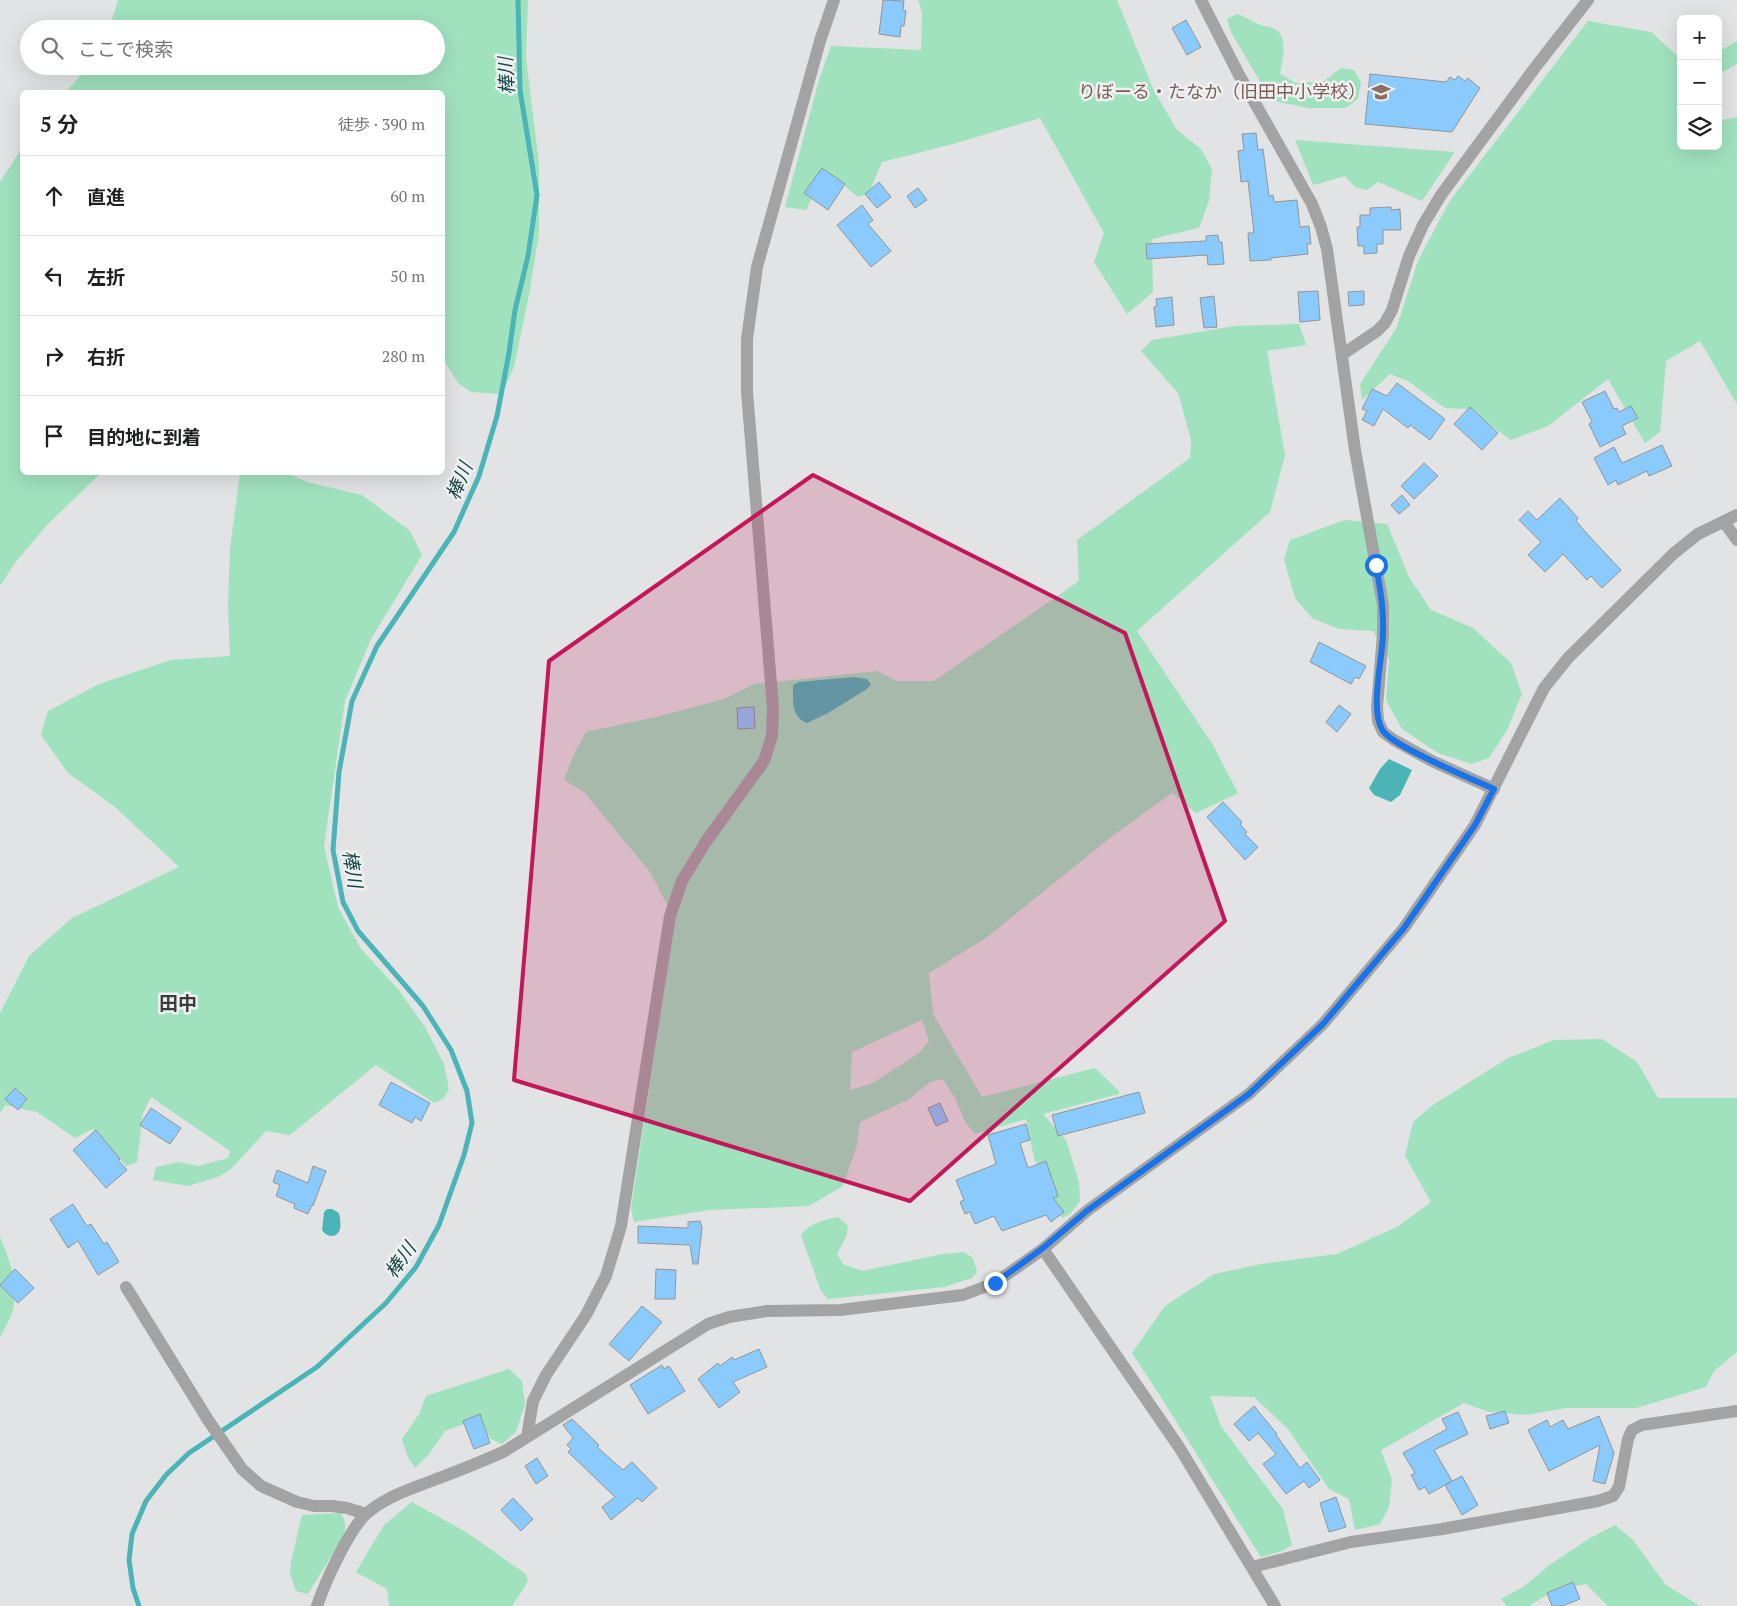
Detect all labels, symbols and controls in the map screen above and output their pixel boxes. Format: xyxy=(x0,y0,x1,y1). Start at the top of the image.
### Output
map controls xyxy=(1677,15,1722,150)
button: + xyxy=(1677,15,1722,60)
search box xyxy=(20,20,445,75)
icon: search xyxy=(38,34,66,62)
text: ここで検索 xyxy=(78,36,173,61)
water label: 棒川 xyxy=(492,54,519,96)
button: − xyxy=(1677,60,1722,105)
place label: りぼーる・たなか（旧田中小学校） xyxy=(1078,79,1366,103)
school or university icon: りぼーる・たなか（旧田中小学校） xyxy=(1370,81,1392,103)
button: layers xyxy=(1677,105,1722,150)
text: 5 分 xyxy=(40,110,79,138)
text: 徒歩 · 390 m xyxy=(338,113,425,135)
icon: ahead xyxy=(40,182,68,210)
text: 直進 xyxy=(87,184,125,209)
text: 60 m xyxy=(390,185,425,207)
icon: left xyxy=(40,262,68,290)
text: 左折 xyxy=(87,264,125,289)
text: 50 m xyxy=(390,265,425,287)
icon: right xyxy=(40,342,68,370)
text: 右折 xyxy=(87,344,125,369)
text: 280 m xyxy=(382,345,425,367)
icon: arrive xyxy=(40,422,68,450)
text: 目的地に到着 xyxy=(87,424,201,449)
water label: 棒川 xyxy=(440,457,478,503)
route start xyxy=(1365,554,1388,577)
water label: 棒川 xyxy=(338,848,369,892)
district label: 田中 xyxy=(159,990,197,1015)
water label: 棒川 xyxy=(378,1235,422,1282)
route end xyxy=(984,1272,1007,1295)

